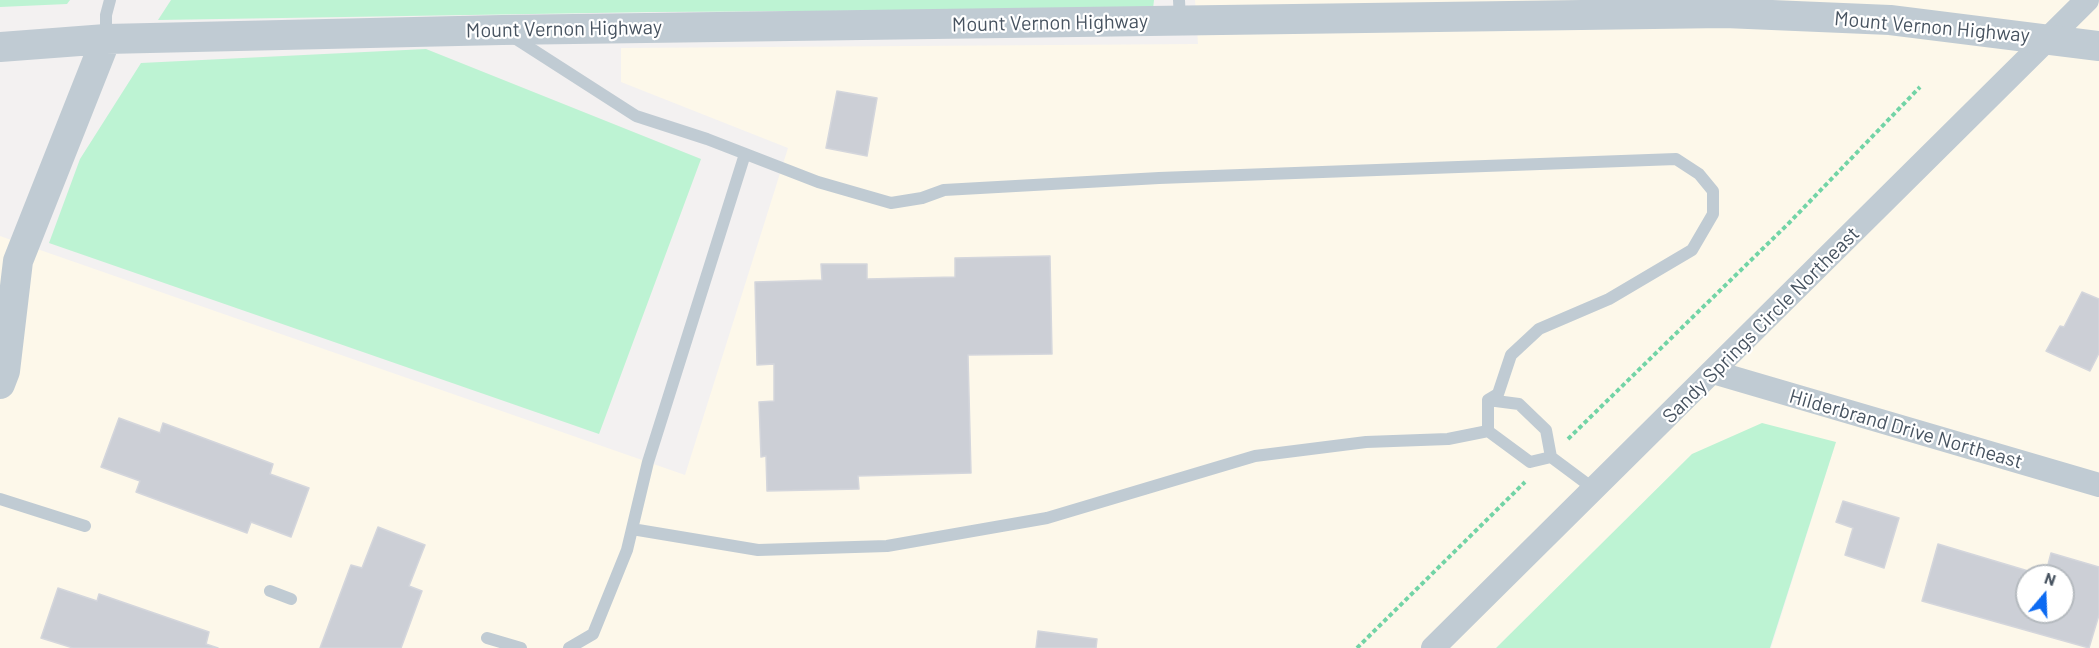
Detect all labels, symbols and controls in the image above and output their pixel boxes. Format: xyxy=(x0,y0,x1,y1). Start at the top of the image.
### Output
street label: Mount Vernon Highway xyxy=(1833,7,2031,47)
street label: Mount Vernon Highway xyxy=(952,9,1148,37)
street label: Mount Vernon Highway xyxy=(466,15,662,43)
street label: Sandy Springs Circle Northeast xyxy=(1658,222,1864,428)
street label: Hilderbrand Drive Northeast xyxy=(1787,384,2025,474)
north arrow xyxy=(2015,564,2075,624)
text: N xyxy=(2042,568,2058,589)

